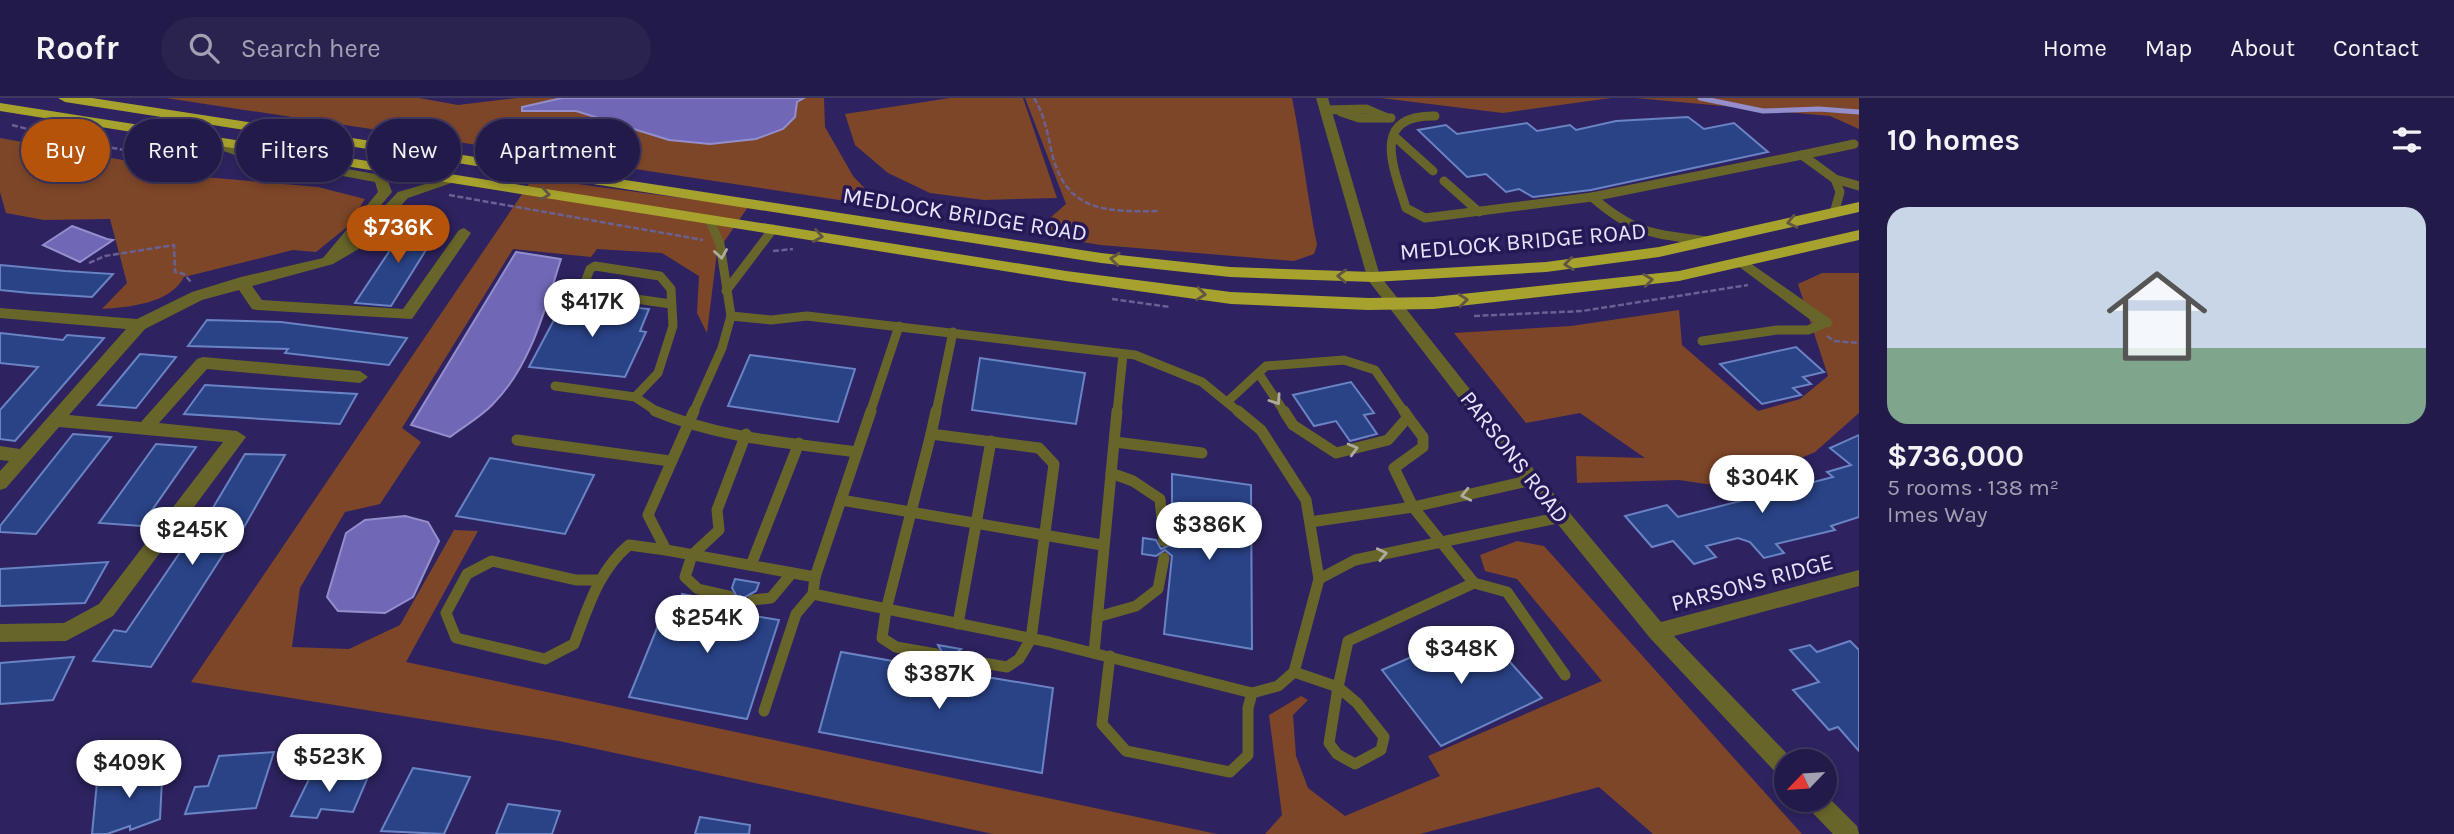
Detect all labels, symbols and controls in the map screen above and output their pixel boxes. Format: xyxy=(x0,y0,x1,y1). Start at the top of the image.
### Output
search box xyxy=(161,17,651,80)
text: Roofr xyxy=(35,29,119,67)
icon: search xyxy=(185,29,223,67)
text: Search here xyxy=(241,33,381,64)
text: Home xyxy=(2043,34,2107,62)
text: Map xyxy=(2145,34,2192,62)
text: About xyxy=(2230,34,2295,62)
text: Contact xyxy=(2333,34,2419,62)
chip: Buy xyxy=(21,119,110,182)
chip: Rent xyxy=(124,119,222,182)
chip: Filters xyxy=(236,119,353,182)
chip: New xyxy=(367,119,461,182)
chip: Apartment xyxy=(475,119,640,182)
icon: filters xyxy=(2388,121,2426,159)
text: 10 homes xyxy=(1887,122,2020,158)
street label: MEDLOCK BRIDGE ROAD xyxy=(841,182,1089,247)
one-way arrow xyxy=(539,186,551,201)
pin: $736K xyxy=(349,206,447,265)
text: $736K xyxy=(363,214,433,241)
one-way arrow xyxy=(1786,214,1798,229)
street label: MEDLOCK BRIDGE ROAD xyxy=(1399,217,1647,266)
one-way arrow xyxy=(812,228,824,243)
one-way arrow xyxy=(713,248,728,260)
one-way arrow xyxy=(1109,252,1121,267)
icon: home xyxy=(2094,253,2220,379)
one-way arrow xyxy=(1563,256,1575,271)
one-way arrow xyxy=(1336,268,1347,283)
one-way arrow xyxy=(1642,272,1654,287)
pin: $417K xyxy=(543,280,641,339)
one-way arrow xyxy=(1195,286,1207,301)
text: $417K xyxy=(560,288,624,315)
one-way arrow xyxy=(1458,293,1469,308)
street label: PARSONS ROAD xyxy=(1455,386,1575,529)
one-way arrow xyxy=(1268,392,1280,405)
text: $736,000 xyxy=(1887,438,2024,474)
one-way arrow xyxy=(1346,443,1358,457)
pin: $304K xyxy=(1713,456,1811,515)
text: $304K xyxy=(1725,464,1799,491)
text: 5 rooms · 138 m² xyxy=(1887,474,2059,501)
one-way arrow xyxy=(1460,487,1472,501)
text: Imes Way xyxy=(1887,501,1988,528)
pin: $386K xyxy=(1160,503,1258,562)
pin: $245K xyxy=(143,508,241,567)
text: $386K xyxy=(1172,511,1246,538)
text: $245K xyxy=(156,516,228,543)
one-way arrow xyxy=(1376,548,1388,563)
street label: PARSONS RIDGE xyxy=(1668,548,1836,617)
pin: $254K xyxy=(658,596,756,655)
text: $254K xyxy=(671,604,743,631)
pin: $348K xyxy=(1412,626,1510,686)
text: $348K xyxy=(1424,635,1498,662)
pin: $387K xyxy=(890,652,988,711)
text: $387K xyxy=(903,660,975,687)
pin: $523K xyxy=(280,734,378,794)
pin: $409K xyxy=(80,740,178,800)
text: $523K xyxy=(293,743,365,770)
text: $409K xyxy=(92,749,166,776)
north arrow xyxy=(1774,749,1838,812)
map controls xyxy=(1774,749,1837,812)

